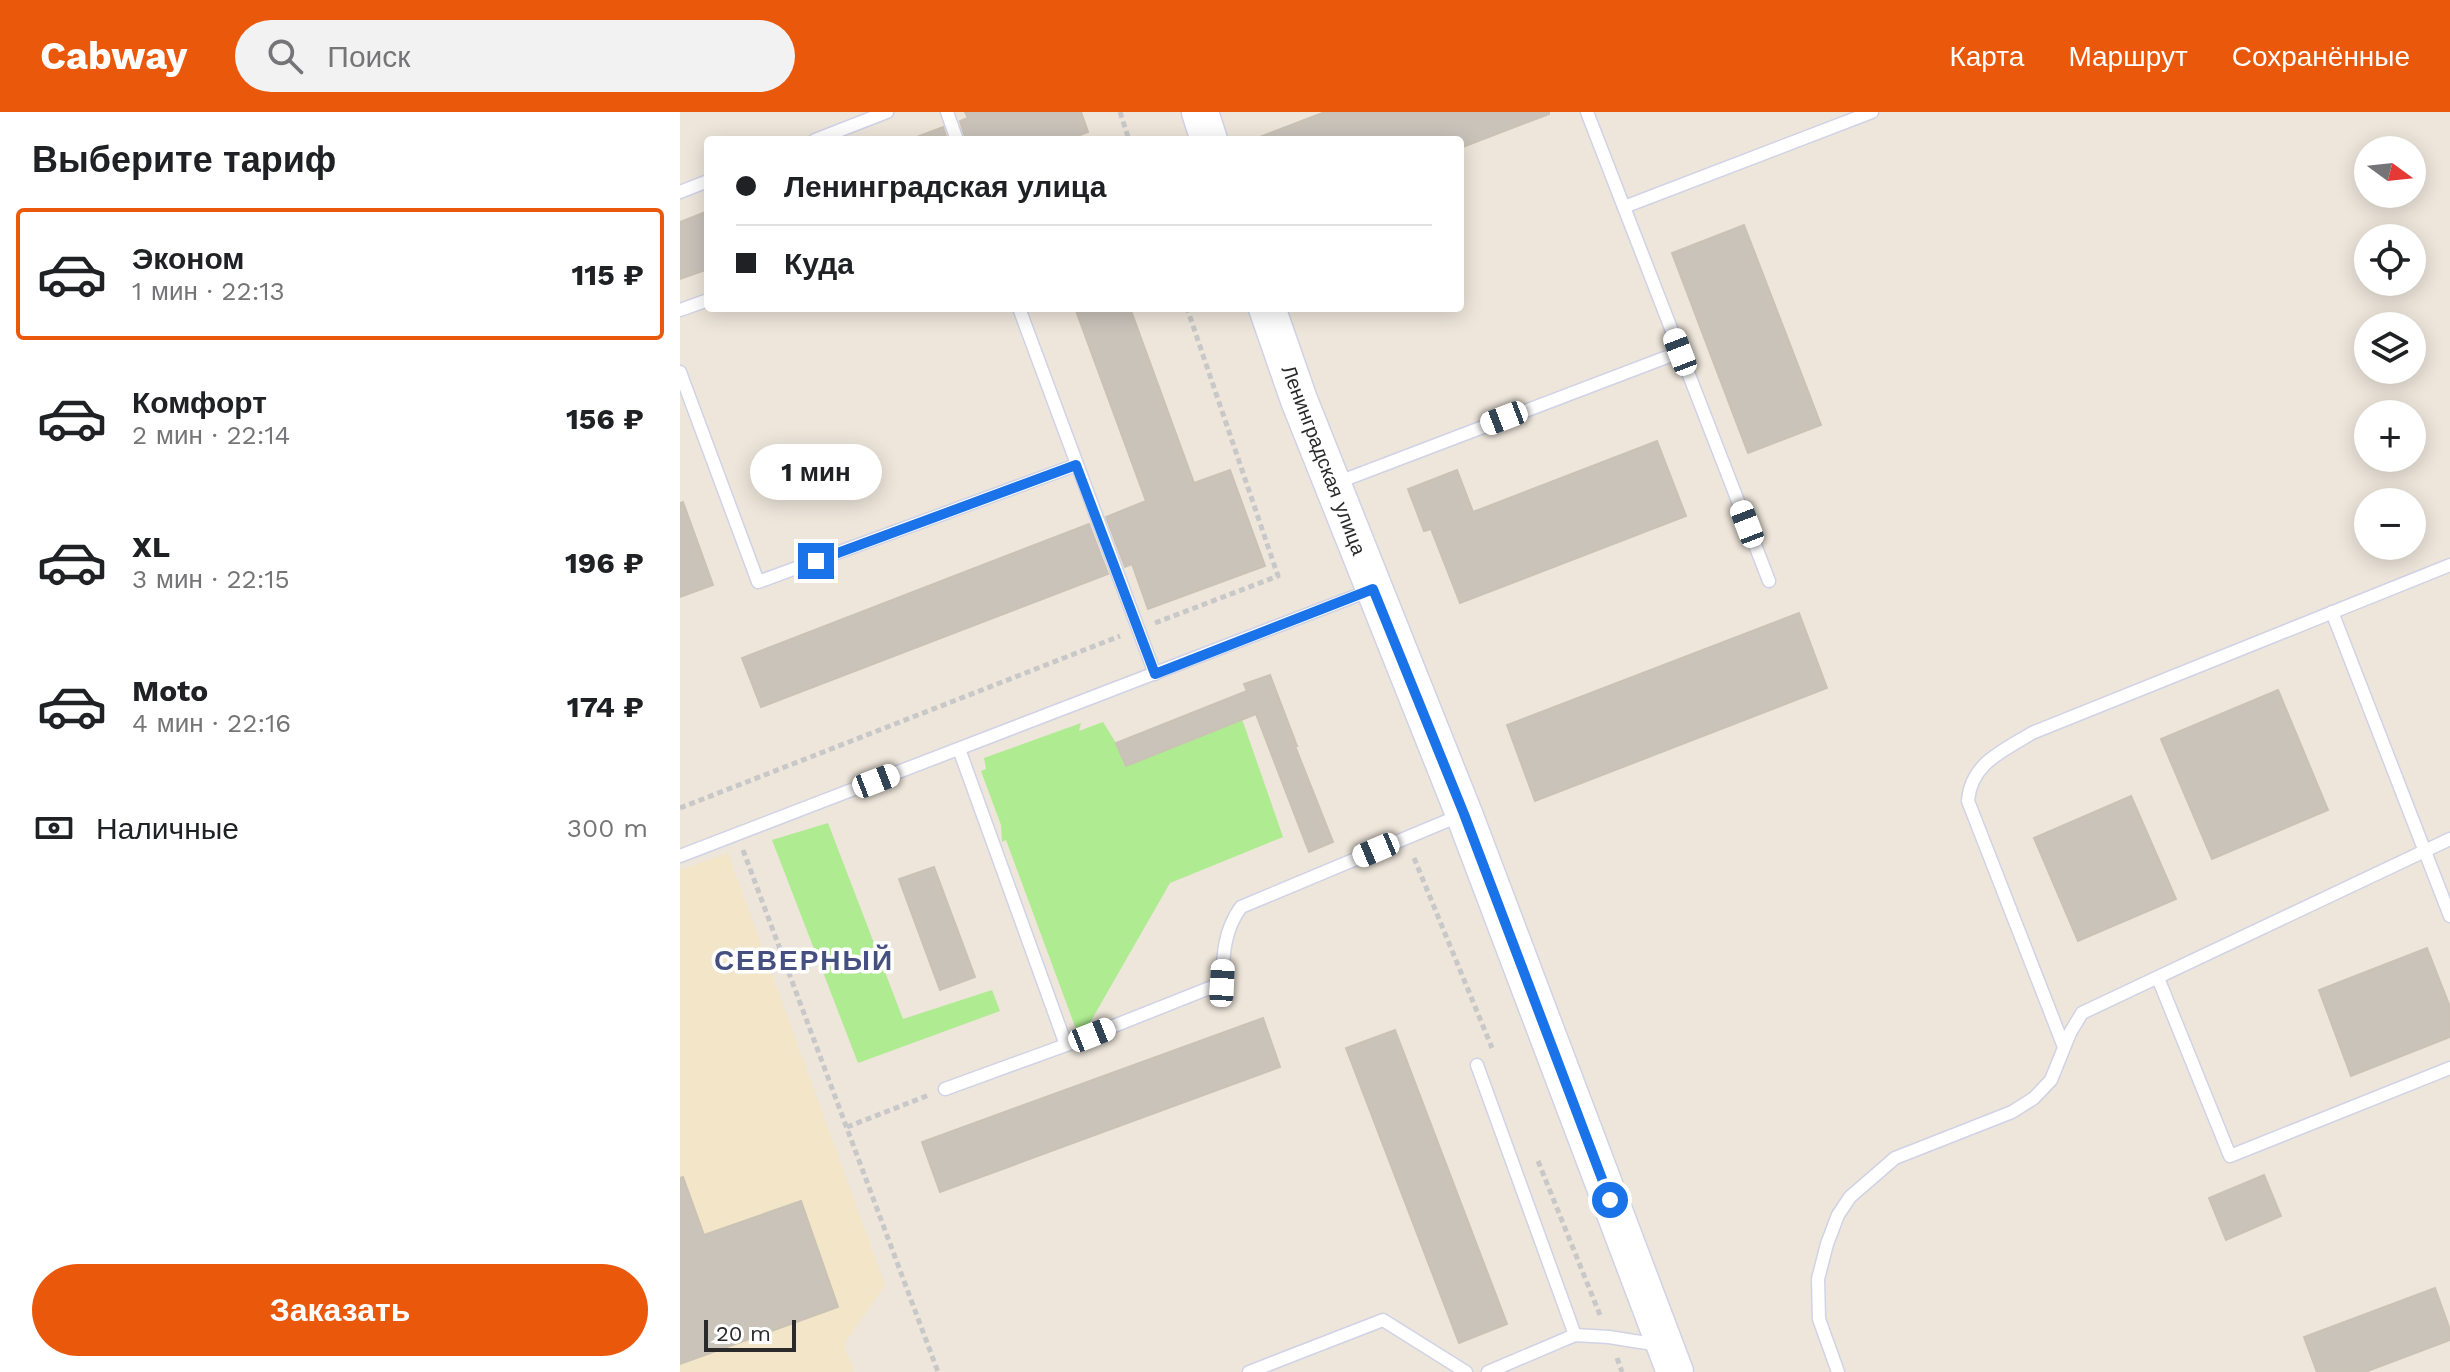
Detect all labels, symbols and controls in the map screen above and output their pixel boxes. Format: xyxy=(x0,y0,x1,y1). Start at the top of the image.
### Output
search box xyxy=(235,20,795,92)
text: Cabway xyxy=(40,34,187,78)
icon: search xyxy=(263,34,307,78)
text: Поиск xyxy=(327,39,411,74)
text: Карта xyxy=(1949,40,2024,73)
text: Маршрут xyxy=(2068,40,2188,73)
text: Сохранённые xyxy=(2232,40,2410,73)
north arrow xyxy=(2354,136,2426,208)
map controls xyxy=(2354,136,2426,560)
text: Выберите тариф xyxy=(32,139,336,181)
text: Ленинградская улица xyxy=(784,169,1106,204)
button: locate xyxy=(2354,224,2426,296)
icon: car xyxy=(36,238,108,310)
text: Эконом xyxy=(132,241,245,276)
text: Куда xyxy=(784,246,854,281)
text: 115 ₽ xyxy=(571,257,644,292)
text: 1 мин · 22:13 xyxy=(132,276,285,306)
button: layers xyxy=(2354,312,2426,384)
car xyxy=(1660,325,1700,379)
street label: Ленинградская улица xyxy=(1277,362,1372,559)
icon: car xyxy=(36,382,108,454)
text: Комфорт xyxy=(132,385,267,420)
car xyxy=(1477,398,1531,438)
button: + xyxy=(2354,400,2426,472)
text: 156 ₽ xyxy=(566,401,644,436)
text: 2 мин · 22:14 xyxy=(132,420,290,450)
callout: 1 мин xyxy=(750,445,882,501)
text: 1 мин xyxy=(781,457,851,487)
button: − xyxy=(2354,488,2426,560)
car xyxy=(1727,497,1767,551)
icon: car xyxy=(36,526,108,598)
text: XL xyxy=(132,529,170,564)
route end xyxy=(798,543,834,579)
text: 196 ₽ xyxy=(565,545,644,580)
text: 3 мин · 22:15 xyxy=(132,564,290,594)
icon: car xyxy=(36,670,108,742)
text: Moto xyxy=(132,673,208,708)
text: 174 ₽ xyxy=(567,689,644,724)
text: 4 мин · 22:16 xyxy=(132,708,291,738)
car xyxy=(849,761,903,801)
icon: cash xyxy=(32,806,76,850)
text: Наличные xyxy=(96,811,239,846)
text: 300 m xyxy=(567,813,648,843)
car xyxy=(1349,830,1403,870)
district label: СЕВЕРНЫЙ xyxy=(714,944,894,977)
car xyxy=(1209,958,1235,1008)
car xyxy=(1065,1015,1119,1055)
route start xyxy=(1592,1182,1628,1218)
button: Заказать xyxy=(32,1264,648,1356)
scale bar xyxy=(704,1316,796,1352)
text: 20 m xyxy=(716,1321,771,1346)

